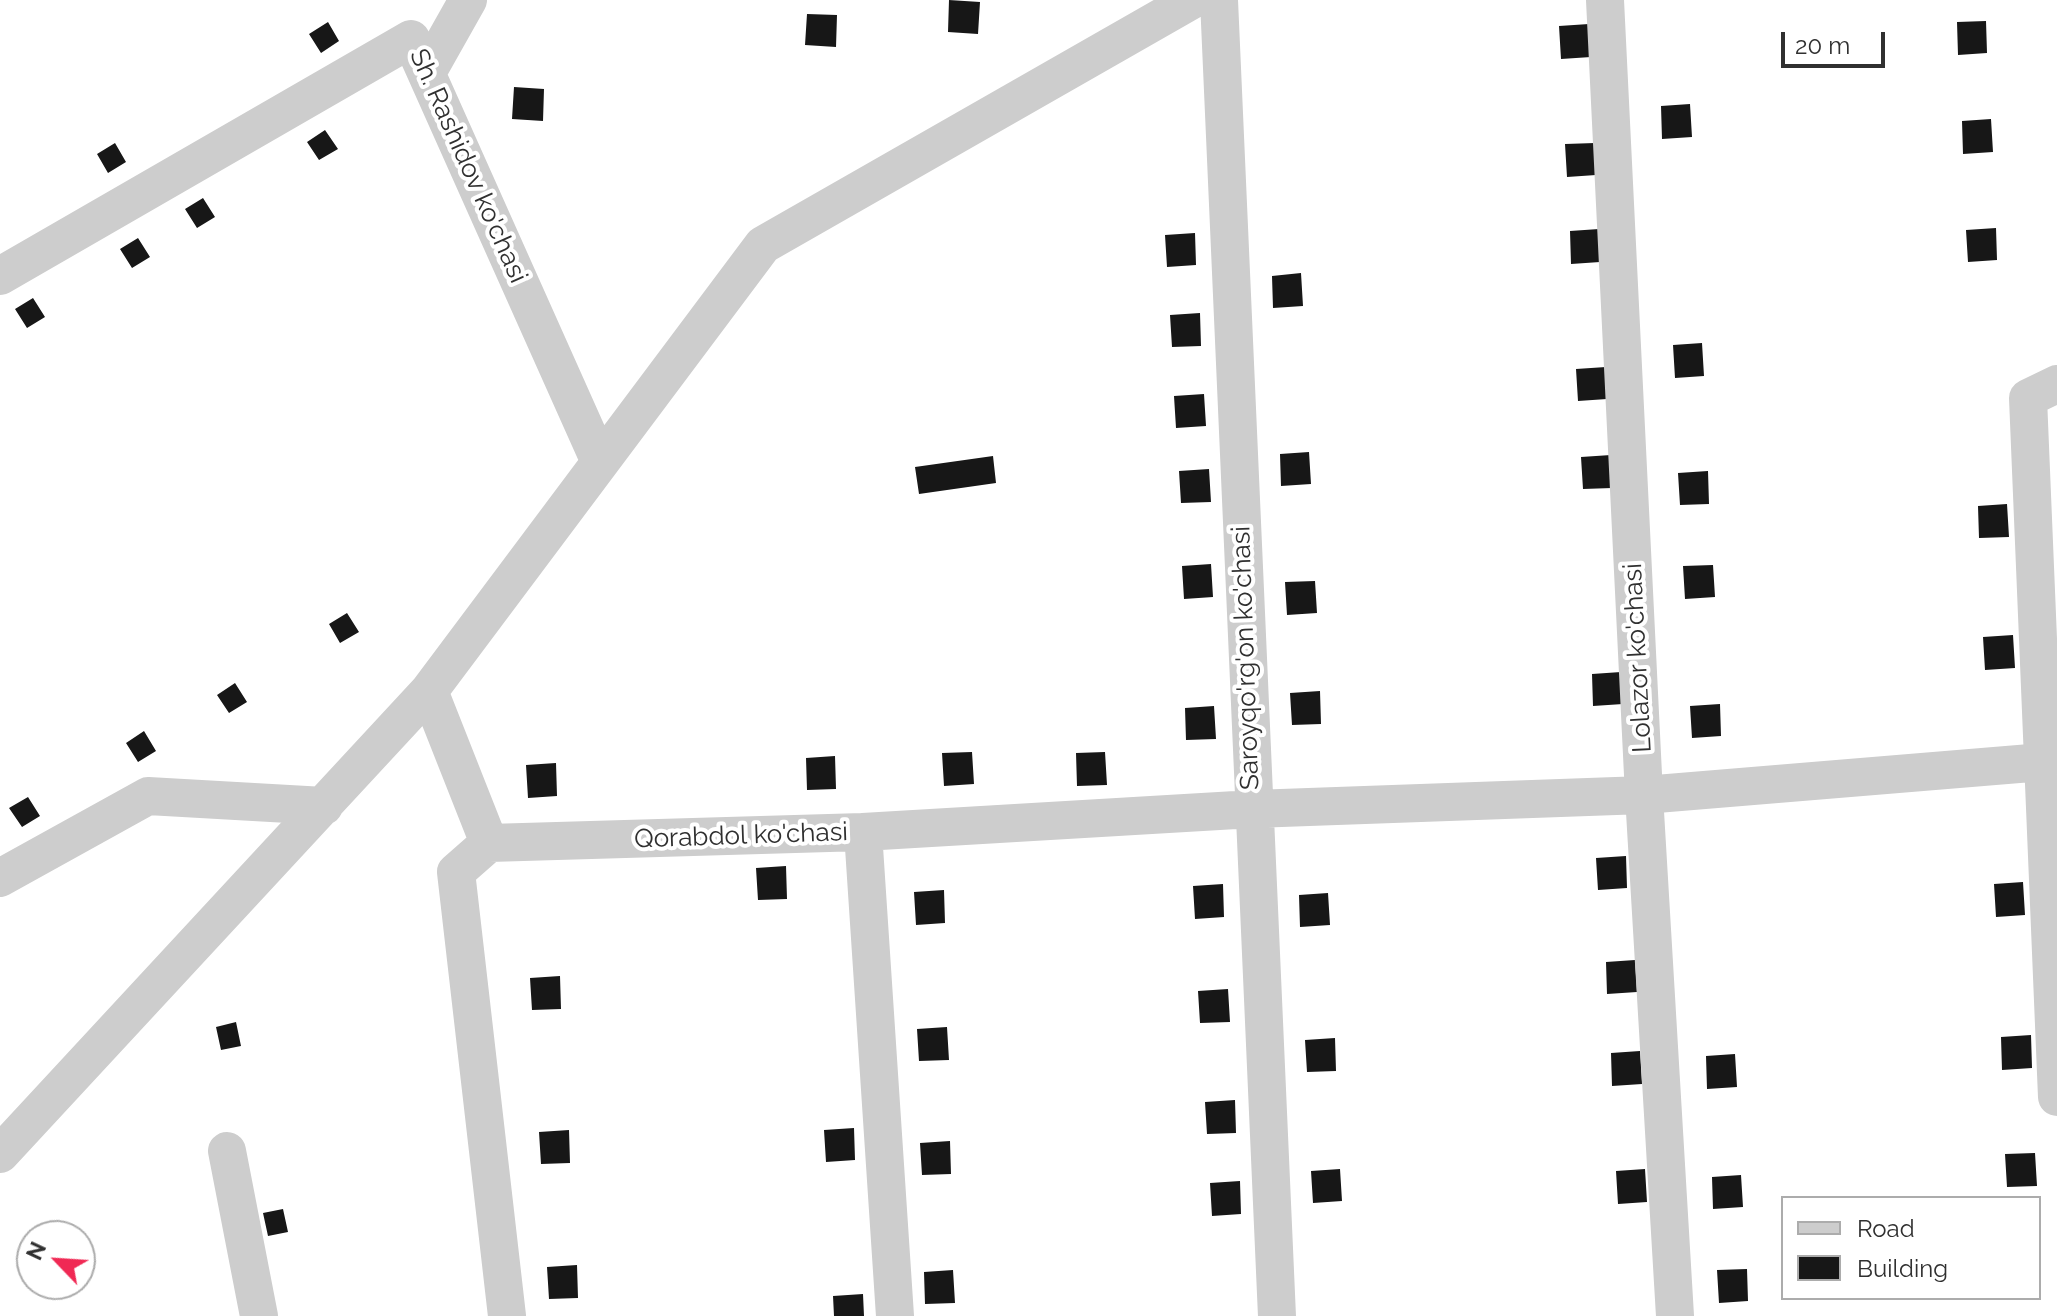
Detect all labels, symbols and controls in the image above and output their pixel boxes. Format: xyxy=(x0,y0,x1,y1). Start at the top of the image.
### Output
scale bar xyxy=(1785,16,1889,66)
text: 20 m xyxy=(1795,31,1850,60)
street label: Sh. Rashidov ko'chasi xyxy=(402,44,534,288)
street label: Saroyqo'rg'on ko'chasi xyxy=(1226,526,1266,790)
street label: Lolazor ko'chasi xyxy=(1617,563,1659,753)
street label: Qorabdol ko'chasi xyxy=(634,817,848,855)
legend xyxy=(1781,1196,2041,1300)
text: Road xyxy=(1857,1214,1915,1243)
north arrow xyxy=(16,1220,96,1300)
text: N xyxy=(21,1238,51,1264)
text: Building xyxy=(1857,1254,1948,1283)

